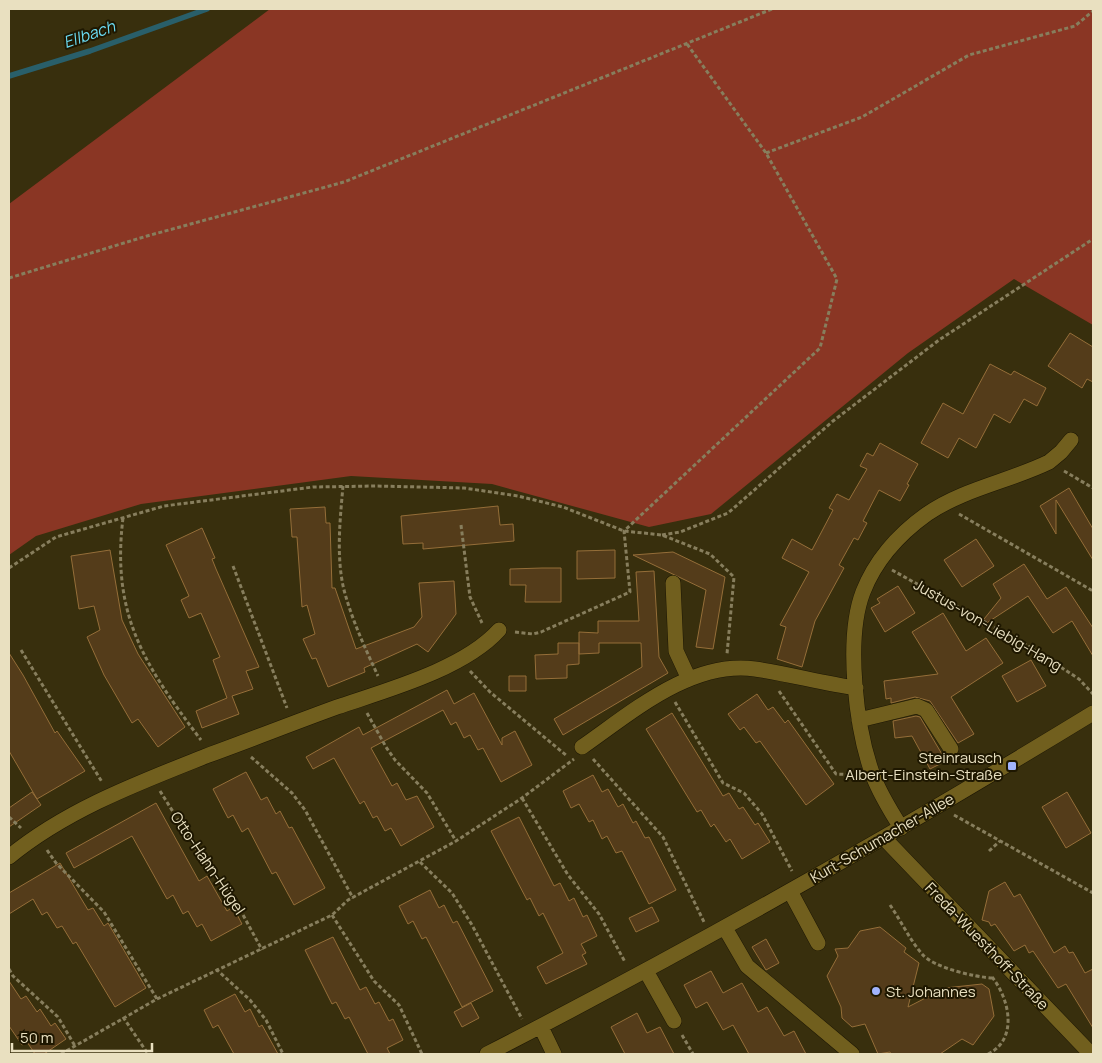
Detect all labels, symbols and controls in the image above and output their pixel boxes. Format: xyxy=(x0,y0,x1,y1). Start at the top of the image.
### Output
water label: Ellbach xyxy=(60,15,118,53)
street label: Justus-von-Liebig-Hang xyxy=(910,574,1066,676)
place label: Steinrausch Albert-Einstein-Straße xyxy=(845,747,1002,785)
marker: Steinrausch Albert-Einstein-Straße xyxy=(1006,760,1018,772)
street label: Kurt-Schumacher-Allee xyxy=(806,788,958,888)
street label: Otto-Hahn-Hügel xyxy=(166,807,250,919)
street label: Freda-Wuesthoff-Straße xyxy=(920,878,1054,1015)
place label: St. Johannes xyxy=(886,981,976,1002)
marker: St. Johannes xyxy=(870,985,882,997)
scale bar xyxy=(12,1020,152,1052)
text: 50 m xyxy=(20,1027,54,1048)

